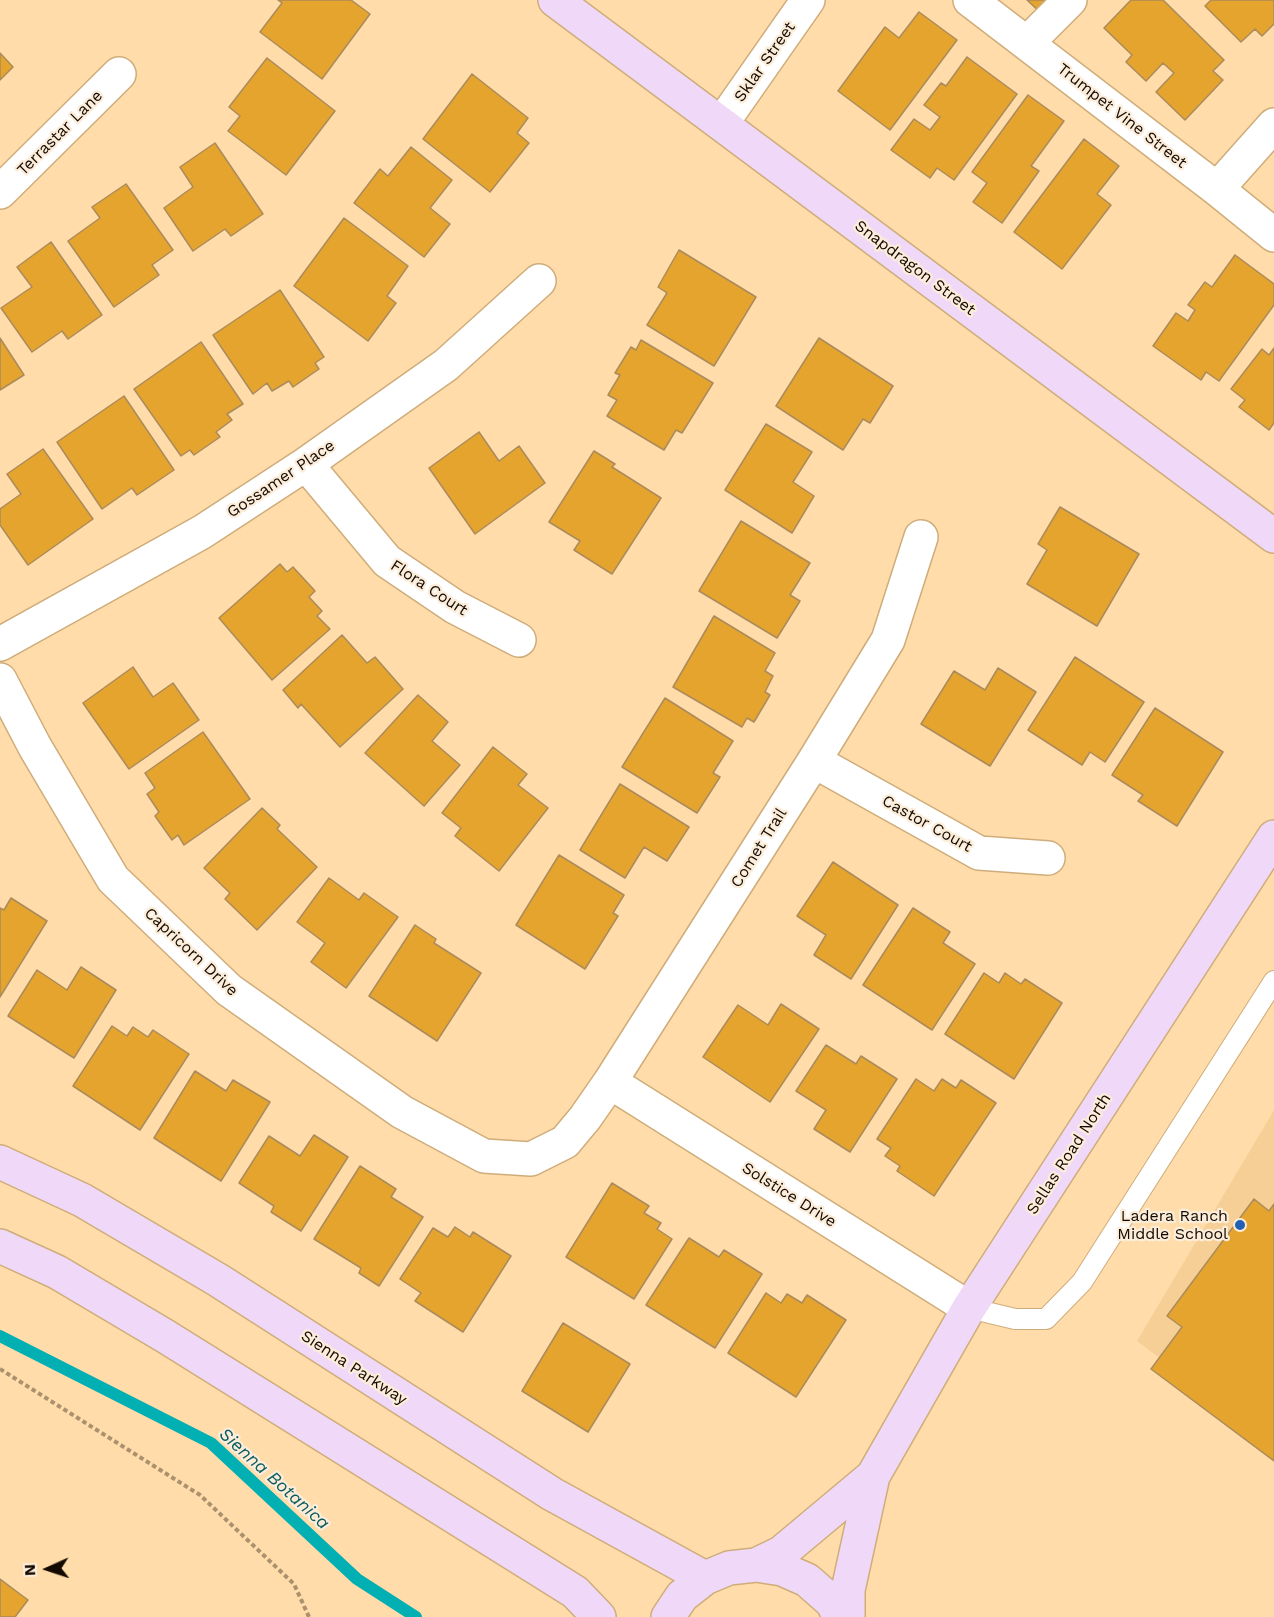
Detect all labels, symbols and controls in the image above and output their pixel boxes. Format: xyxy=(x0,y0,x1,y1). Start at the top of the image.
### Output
street label: Sklar Street xyxy=(730,18,800,106)
street label: Trumpet Vine Street xyxy=(1054,60,1190,172)
street label: Terrastar Lane xyxy=(13,86,107,180)
street label: Snapdragon Street xyxy=(851,216,979,320)
street label: Gossamer Place xyxy=(224,436,338,522)
street label: Flora Court xyxy=(387,556,471,620)
street label: Castor Court xyxy=(879,791,975,857)
street label: Comet Trail xyxy=(727,805,791,891)
street label: Capricorn Drive xyxy=(140,904,242,1000)
street label: Sellas Road North xyxy=(1023,1090,1115,1218)
street label: Solstice Drive xyxy=(738,1158,840,1232)
place label: Ladera Ranch Middle School xyxy=(1117,1206,1228,1244)
marker: Ladera Ranch Middle School xyxy=(1233,1218,1247,1232)
street label: Sienna Parkway xyxy=(297,1327,411,1409)
water label: Sienna Botanica xyxy=(214,1424,334,1534)
north arrow xyxy=(18,1539,78,1599)
text: N xyxy=(20,1564,39,1576)

